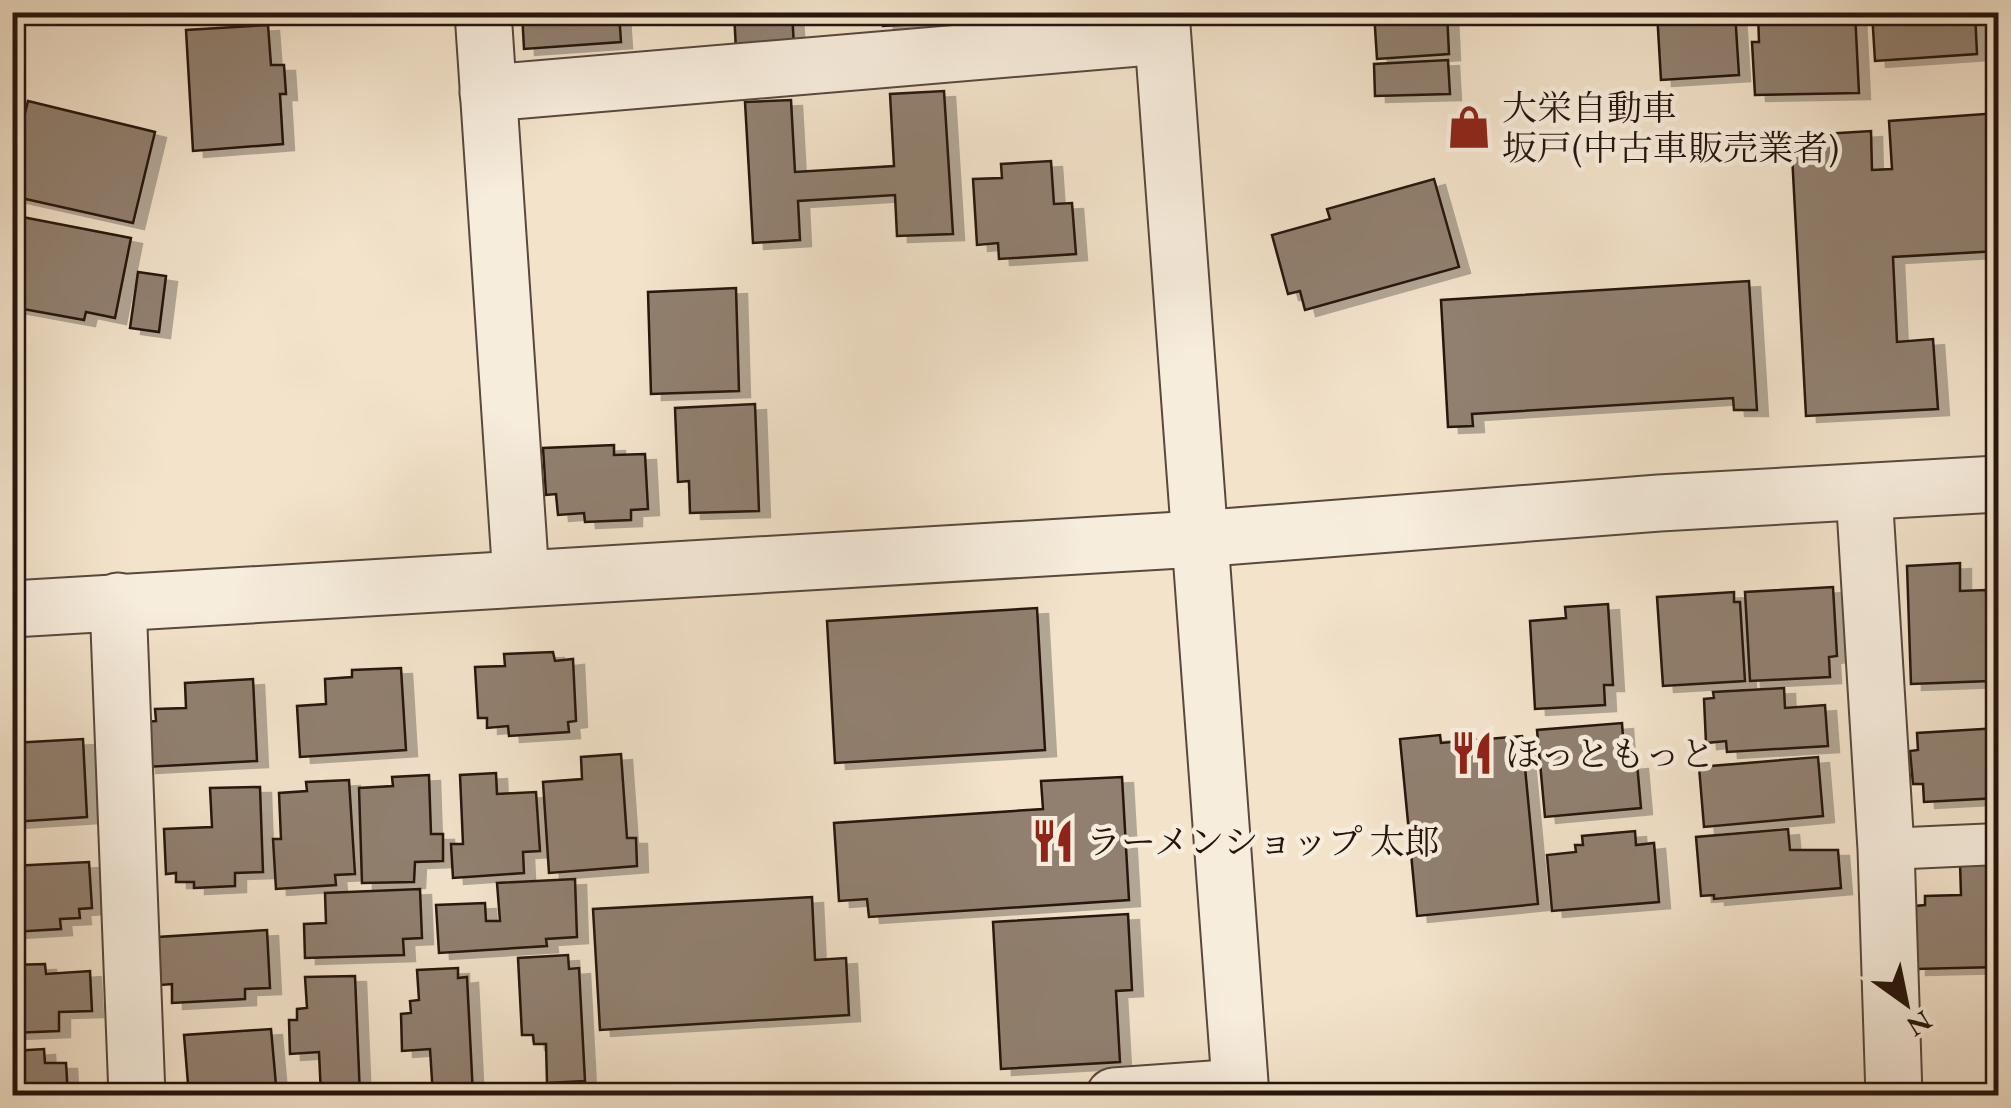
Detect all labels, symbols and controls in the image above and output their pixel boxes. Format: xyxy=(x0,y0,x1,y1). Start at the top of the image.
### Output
place label: 大栄自動車 坂戸(中古車販売業者) xyxy=(1502,85,1839,170)
shop icon: 大栄自動車 坂戸(中古車販売業者) xyxy=(1445,103,1493,151)
restaurant icon: ほっともっと xyxy=(1448,729,1496,777)
place label: ほっともっと xyxy=(1505,731,1715,776)
restaurant icon: ラーメンショップ 太郎 xyxy=(1029,817,1077,865)
place label: ラーメンショップ 太郎 xyxy=(1086,819,1440,864)
north arrow xyxy=(1856,953,1956,1053)
text: N xyxy=(1900,1003,1939,1045)

